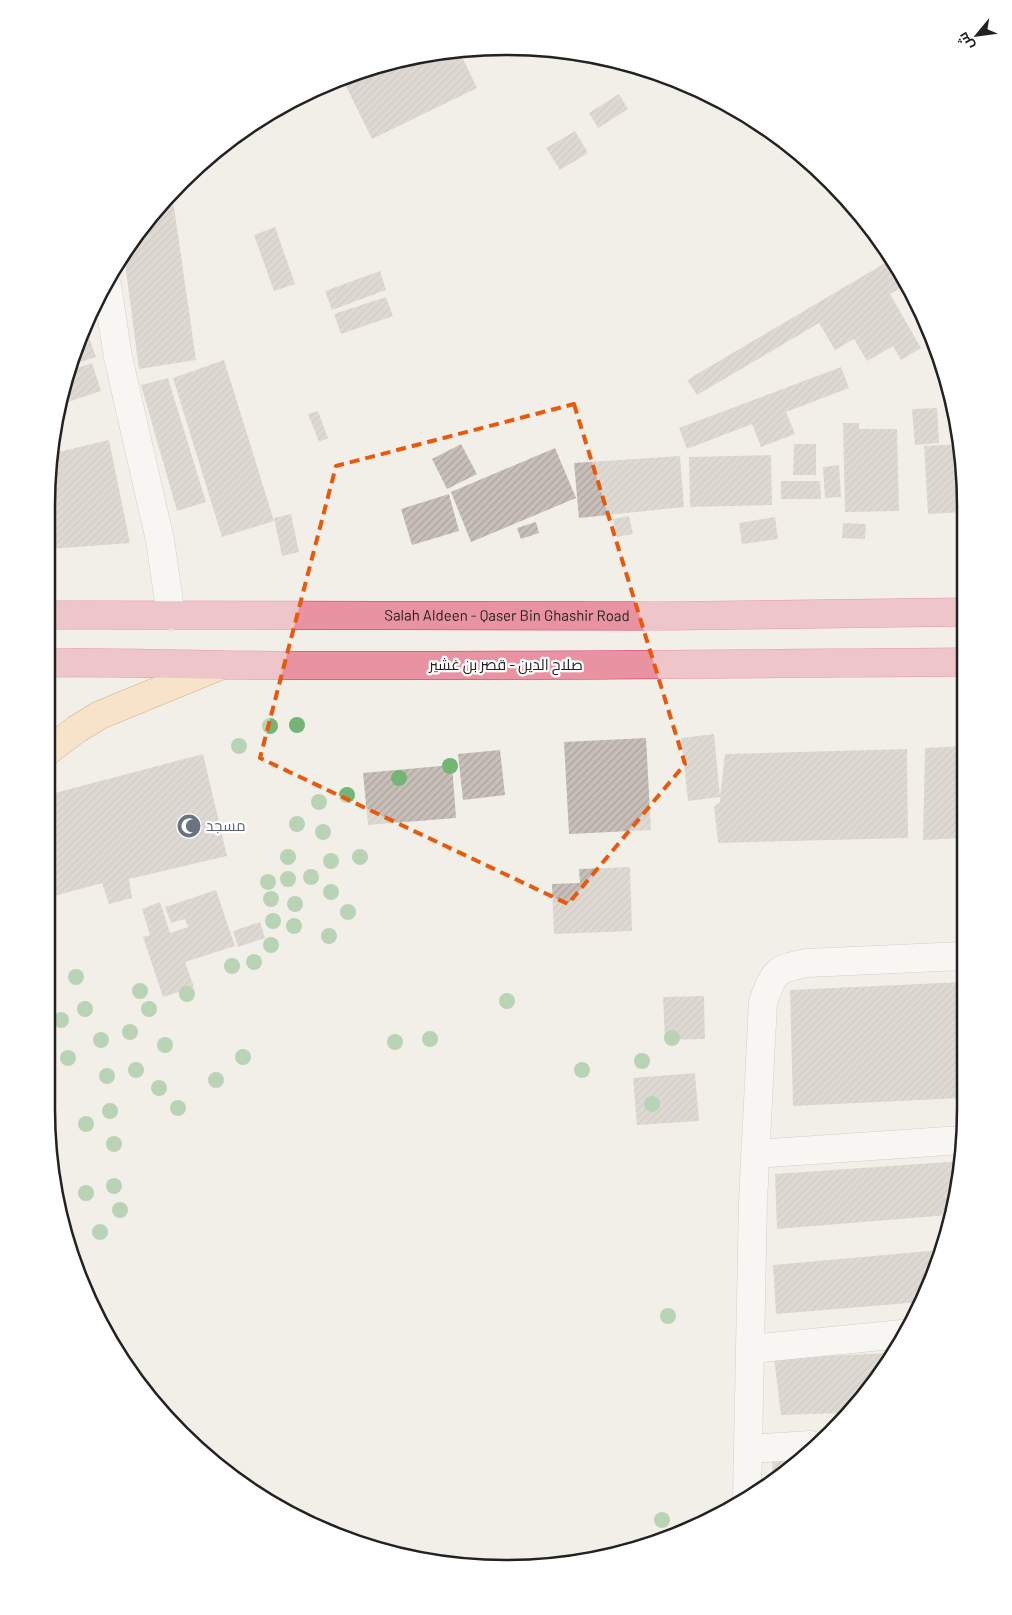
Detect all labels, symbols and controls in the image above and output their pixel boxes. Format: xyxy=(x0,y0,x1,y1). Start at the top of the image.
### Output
north arrow xyxy=(952,10,1002,60)
text: ش xyxy=(953,29,978,54)
street label: Salah Aldeen - Qaser Bin Ghashir Road xyxy=(384,606,630,624)
street label: صلاح الدين - قصر بن غشير xyxy=(428,655,583,676)
mosque icon: مسجد xyxy=(176,813,202,839)
place label: مسجد xyxy=(206,816,246,834)

